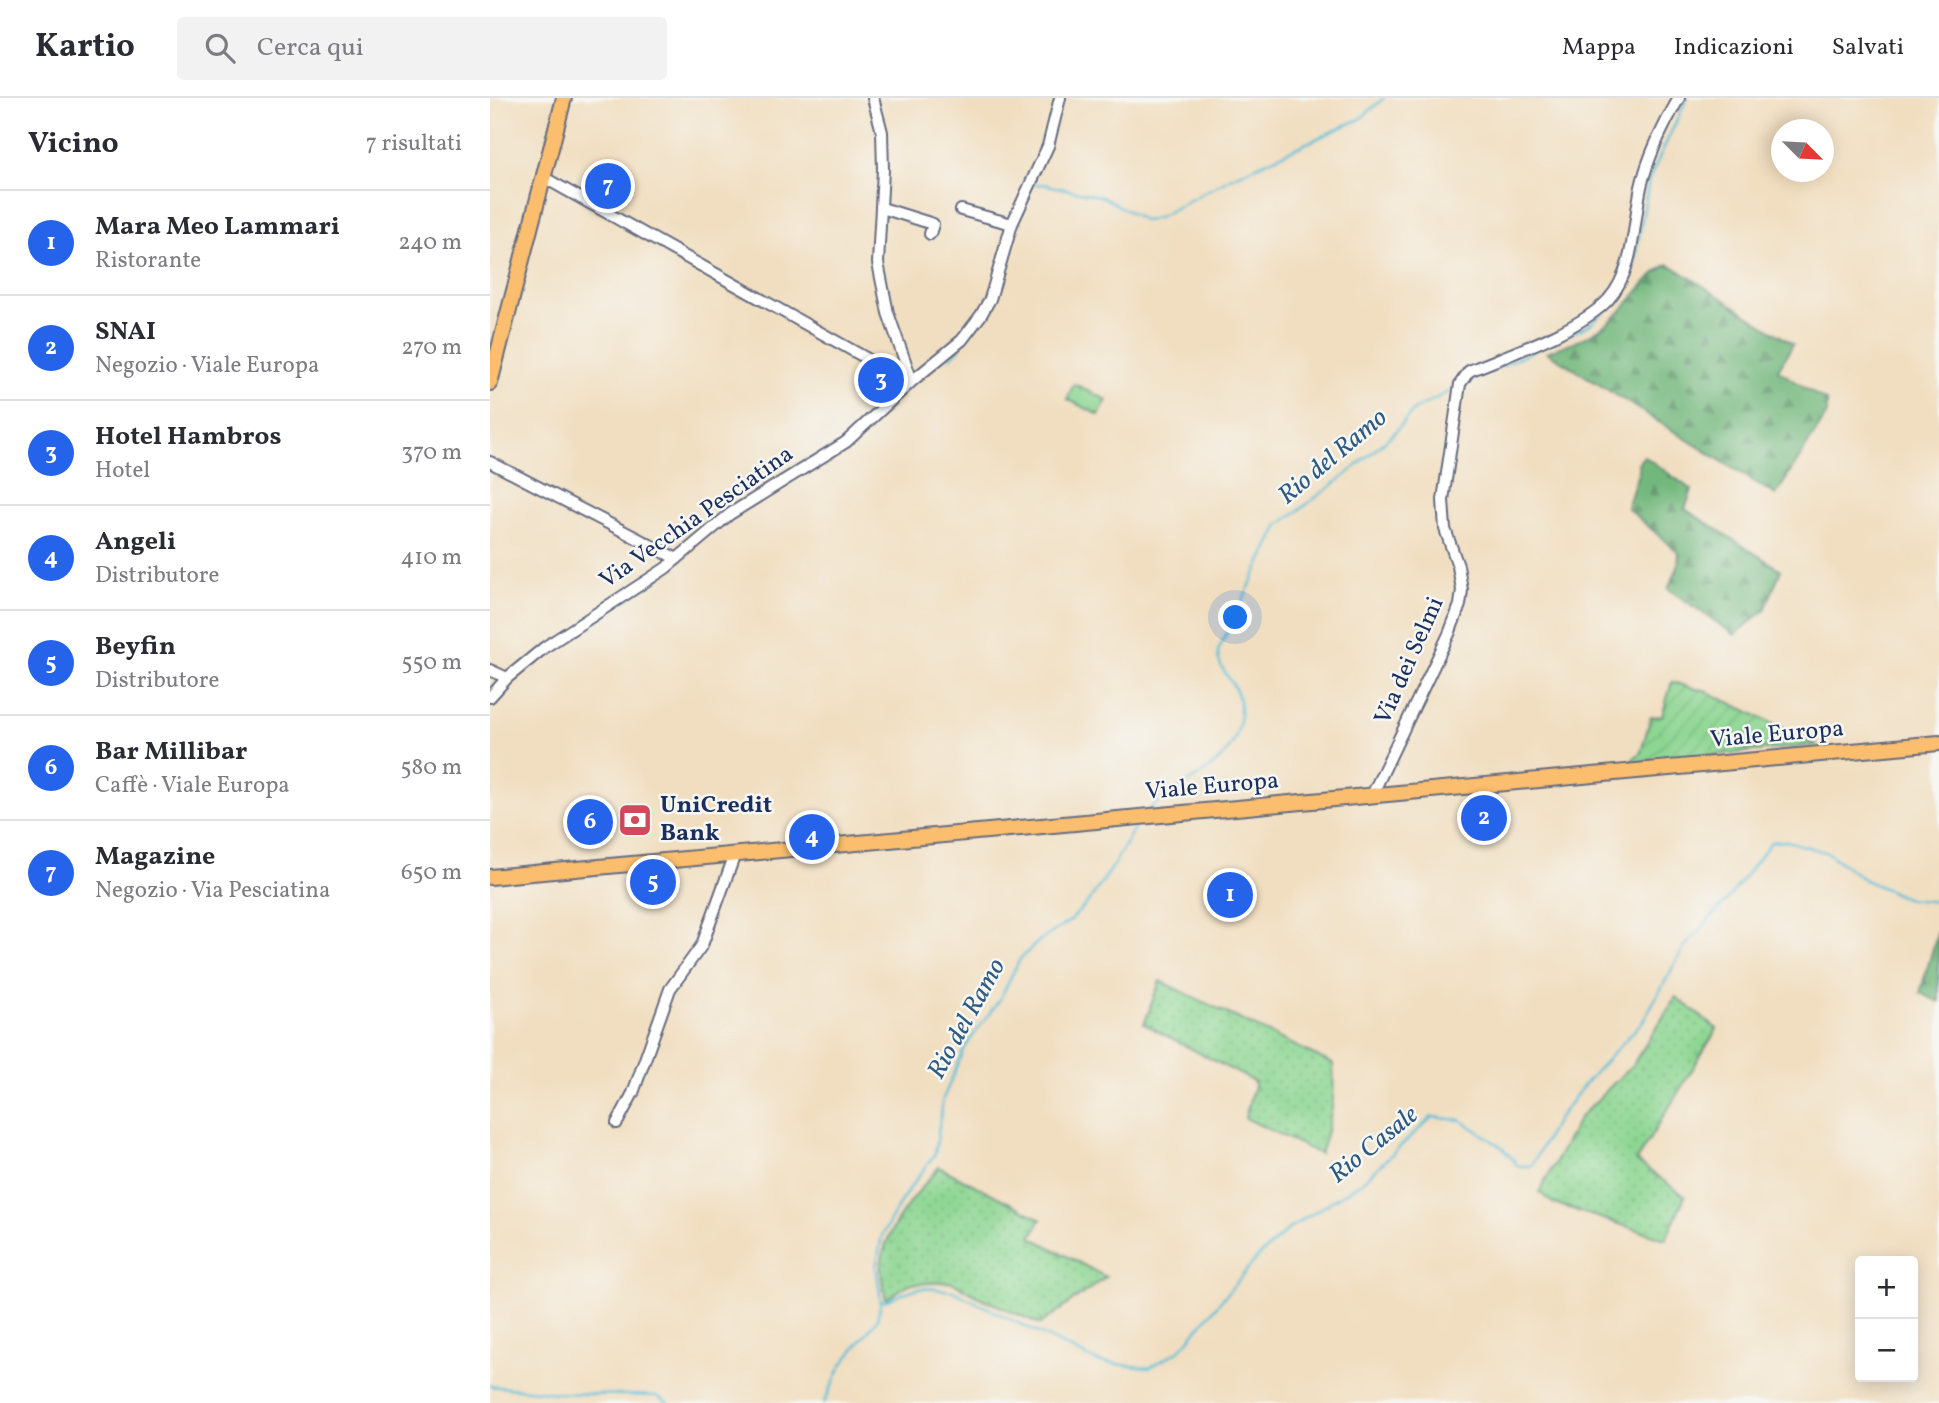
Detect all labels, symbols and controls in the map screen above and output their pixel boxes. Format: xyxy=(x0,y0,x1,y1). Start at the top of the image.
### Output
search box xyxy=(177,17,667,80)
text: Kartio xyxy=(35,25,135,71)
icon: search xyxy=(201,29,239,67)
text: Cerca qui xyxy=(257,30,364,66)
text: Mappa xyxy=(1562,31,1636,65)
text: Indicazioni xyxy=(1674,31,1794,65)
text: Salvati xyxy=(1832,31,1904,65)
north arrow xyxy=(1771,119,1834,182)
text: Vicino xyxy=(28,123,119,165)
text: 7 risultati xyxy=(366,128,462,160)
pin: 7 xyxy=(585,160,631,212)
text: Mara Meo Lammari xyxy=(95,209,340,245)
text: 1 xyxy=(46,227,56,259)
text: 240 m xyxy=(398,227,462,259)
text: Ristorante xyxy=(95,245,201,277)
text: SNAI xyxy=(95,314,156,350)
text: 2 xyxy=(45,332,57,364)
text: 270 m xyxy=(401,332,462,364)
text: Negozio · Viale Europa xyxy=(95,350,319,382)
pin: 3 xyxy=(858,354,904,406)
water label: Rio del Ramo xyxy=(1271,400,1396,513)
text: Hotel Hambros xyxy=(95,419,281,455)
text: 3 xyxy=(45,437,57,469)
text: 370 m xyxy=(401,437,462,469)
street label: Via Vecchia Pesciatina xyxy=(593,438,801,598)
text: Hotel xyxy=(95,455,150,487)
text: Angeli xyxy=(95,524,176,560)
text: 4 xyxy=(44,542,58,574)
text: 410 m xyxy=(401,542,462,574)
text: Distributore xyxy=(95,560,219,592)
street label: Via dei Selmi xyxy=(1367,592,1453,730)
your location xyxy=(1218,600,1252,634)
text: Beyfin xyxy=(95,629,176,665)
text: 5 xyxy=(45,647,57,679)
text: 550 m xyxy=(402,647,462,679)
text: Distributore xyxy=(95,665,219,697)
street label: Viale Europa xyxy=(1709,712,1845,758)
text: Bar Millibar xyxy=(95,734,247,770)
text: 6 xyxy=(45,752,57,784)
text: 580 m xyxy=(400,752,462,784)
street label: Viale Europa xyxy=(1144,764,1280,810)
text: Caffè · Viale Europa xyxy=(95,770,290,802)
place label: UniCredit Bank xyxy=(660,789,772,851)
pin: 2 xyxy=(1461,792,1507,844)
pin: 6 xyxy=(567,796,613,848)
bank icon: UniCredit Bank xyxy=(616,801,654,839)
pin: 4 xyxy=(789,811,835,863)
text: Magazine xyxy=(95,839,215,875)
pin: 5 xyxy=(630,856,676,908)
text: 7 xyxy=(46,857,57,889)
text: 650 m xyxy=(401,857,462,889)
pin: 1 xyxy=(1207,869,1253,921)
text: Negozio · Via Pesciatina xyxy=(95,875,330,907)
water label: Rio del Ramo xyxy=(919,952,1015,1086)
water label: Rio Casale xyxy=(1322,1097,1427,1192)
map controls xyxy=(1855,1256,1918,1382)
button: + xyxy=(1855,1256,1918,1319)
button: − xyxy=(1855,1319,1918,1382)

